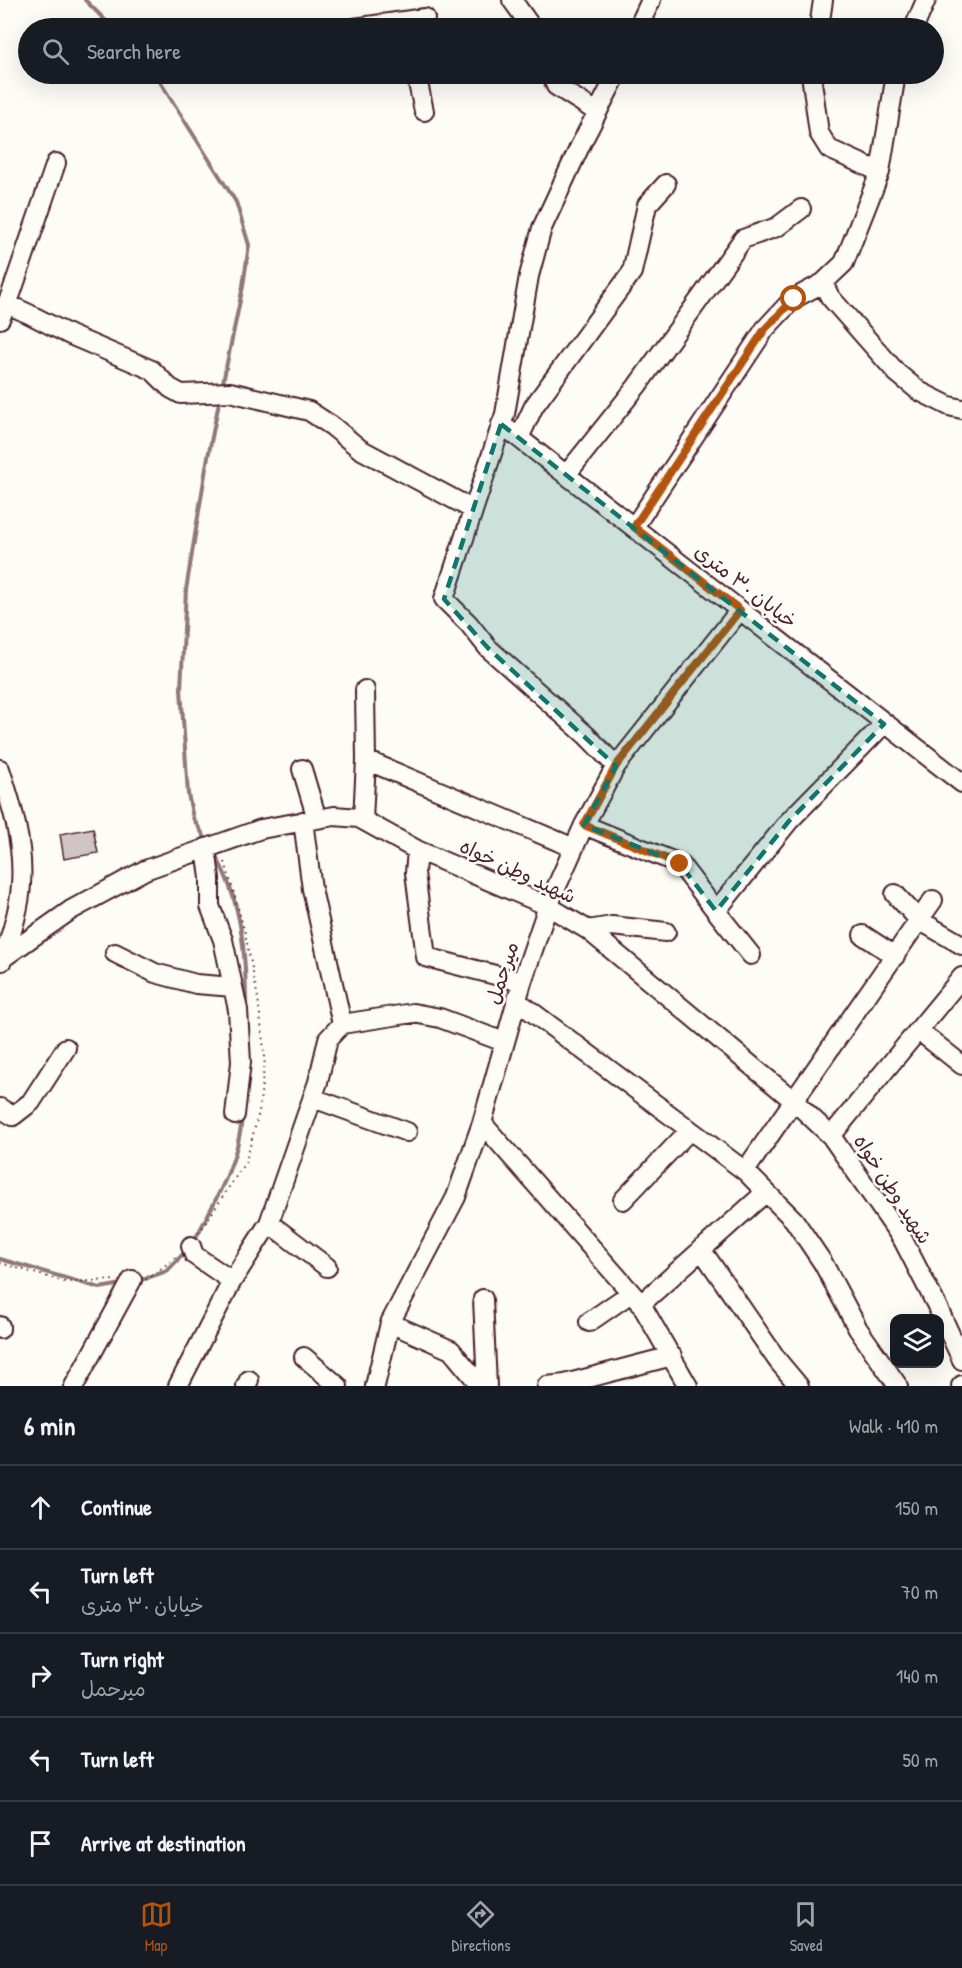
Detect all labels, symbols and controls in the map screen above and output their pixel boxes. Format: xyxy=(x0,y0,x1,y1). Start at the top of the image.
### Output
search box xyxy=(18,18,944,84)
icon: search xyxy=(39,35,72,68)
text: Search here xyxy=(87,36,181,66)
route start xyxy=(780,285,806,311)
street label: خیابان ۳۰ متری xyxy=(690,537,803,634)
street label: شهید وطن خواه xyxy=(456,832,581,909)
route end xyxy=(666,850,692,876)
street label: میرحمل xyxy=(479,938,524,1008)
street label: شهید وطن خواه xyxy=(848,1129,939,1249)
map controls xyxy=(890,1314,944,1368)
button: layers xyxy=(890,1314,944,1368)
text: 6 min xyxy=(24,1408,76,1443)
text: Walk · 410 m xyxy=(849,1412,938,1439)
icon: ahead xyxy=(24,1491,57,1524)
text: Continue xyxy=(81,1492,152,1522)
text: 150 m xyxy=(895,1494,938,1521)
text: Turn left xyxy=(81,1560,154,1590)
icon: left xyxy=(24,1575,57,1608)
text: 70 m xyxy=(901,1578,938,1605)
text: خیابان ۳۰ متری xyxy=(81,1591,204,1618)
text: Turn right xyxy=(81,1644,164,1674)
icon: right xyxy=(24,1659,57,1692)
text: 140 m xyxy=(896,1662,938,1689)
text: میرحمل xyxy=(81,1675,146,1702)
icon: left xyxy=(24,1743,57,1776)
text: Turn left xyxy=(81,1744,154,1774)
text: 50 m xyxy=(902,1746,938,1773)
icon: arrive xyxy=(24,1827,57,1860)
text: Arrive at destination xyxy=(81,1828,246,1858)
tab: Map xyxy=(140,1898,173,1956)
tab: Directions xyxy=(452,1898,510,1956)
tab: Saved xyxy=(789,1898,822,1956)

